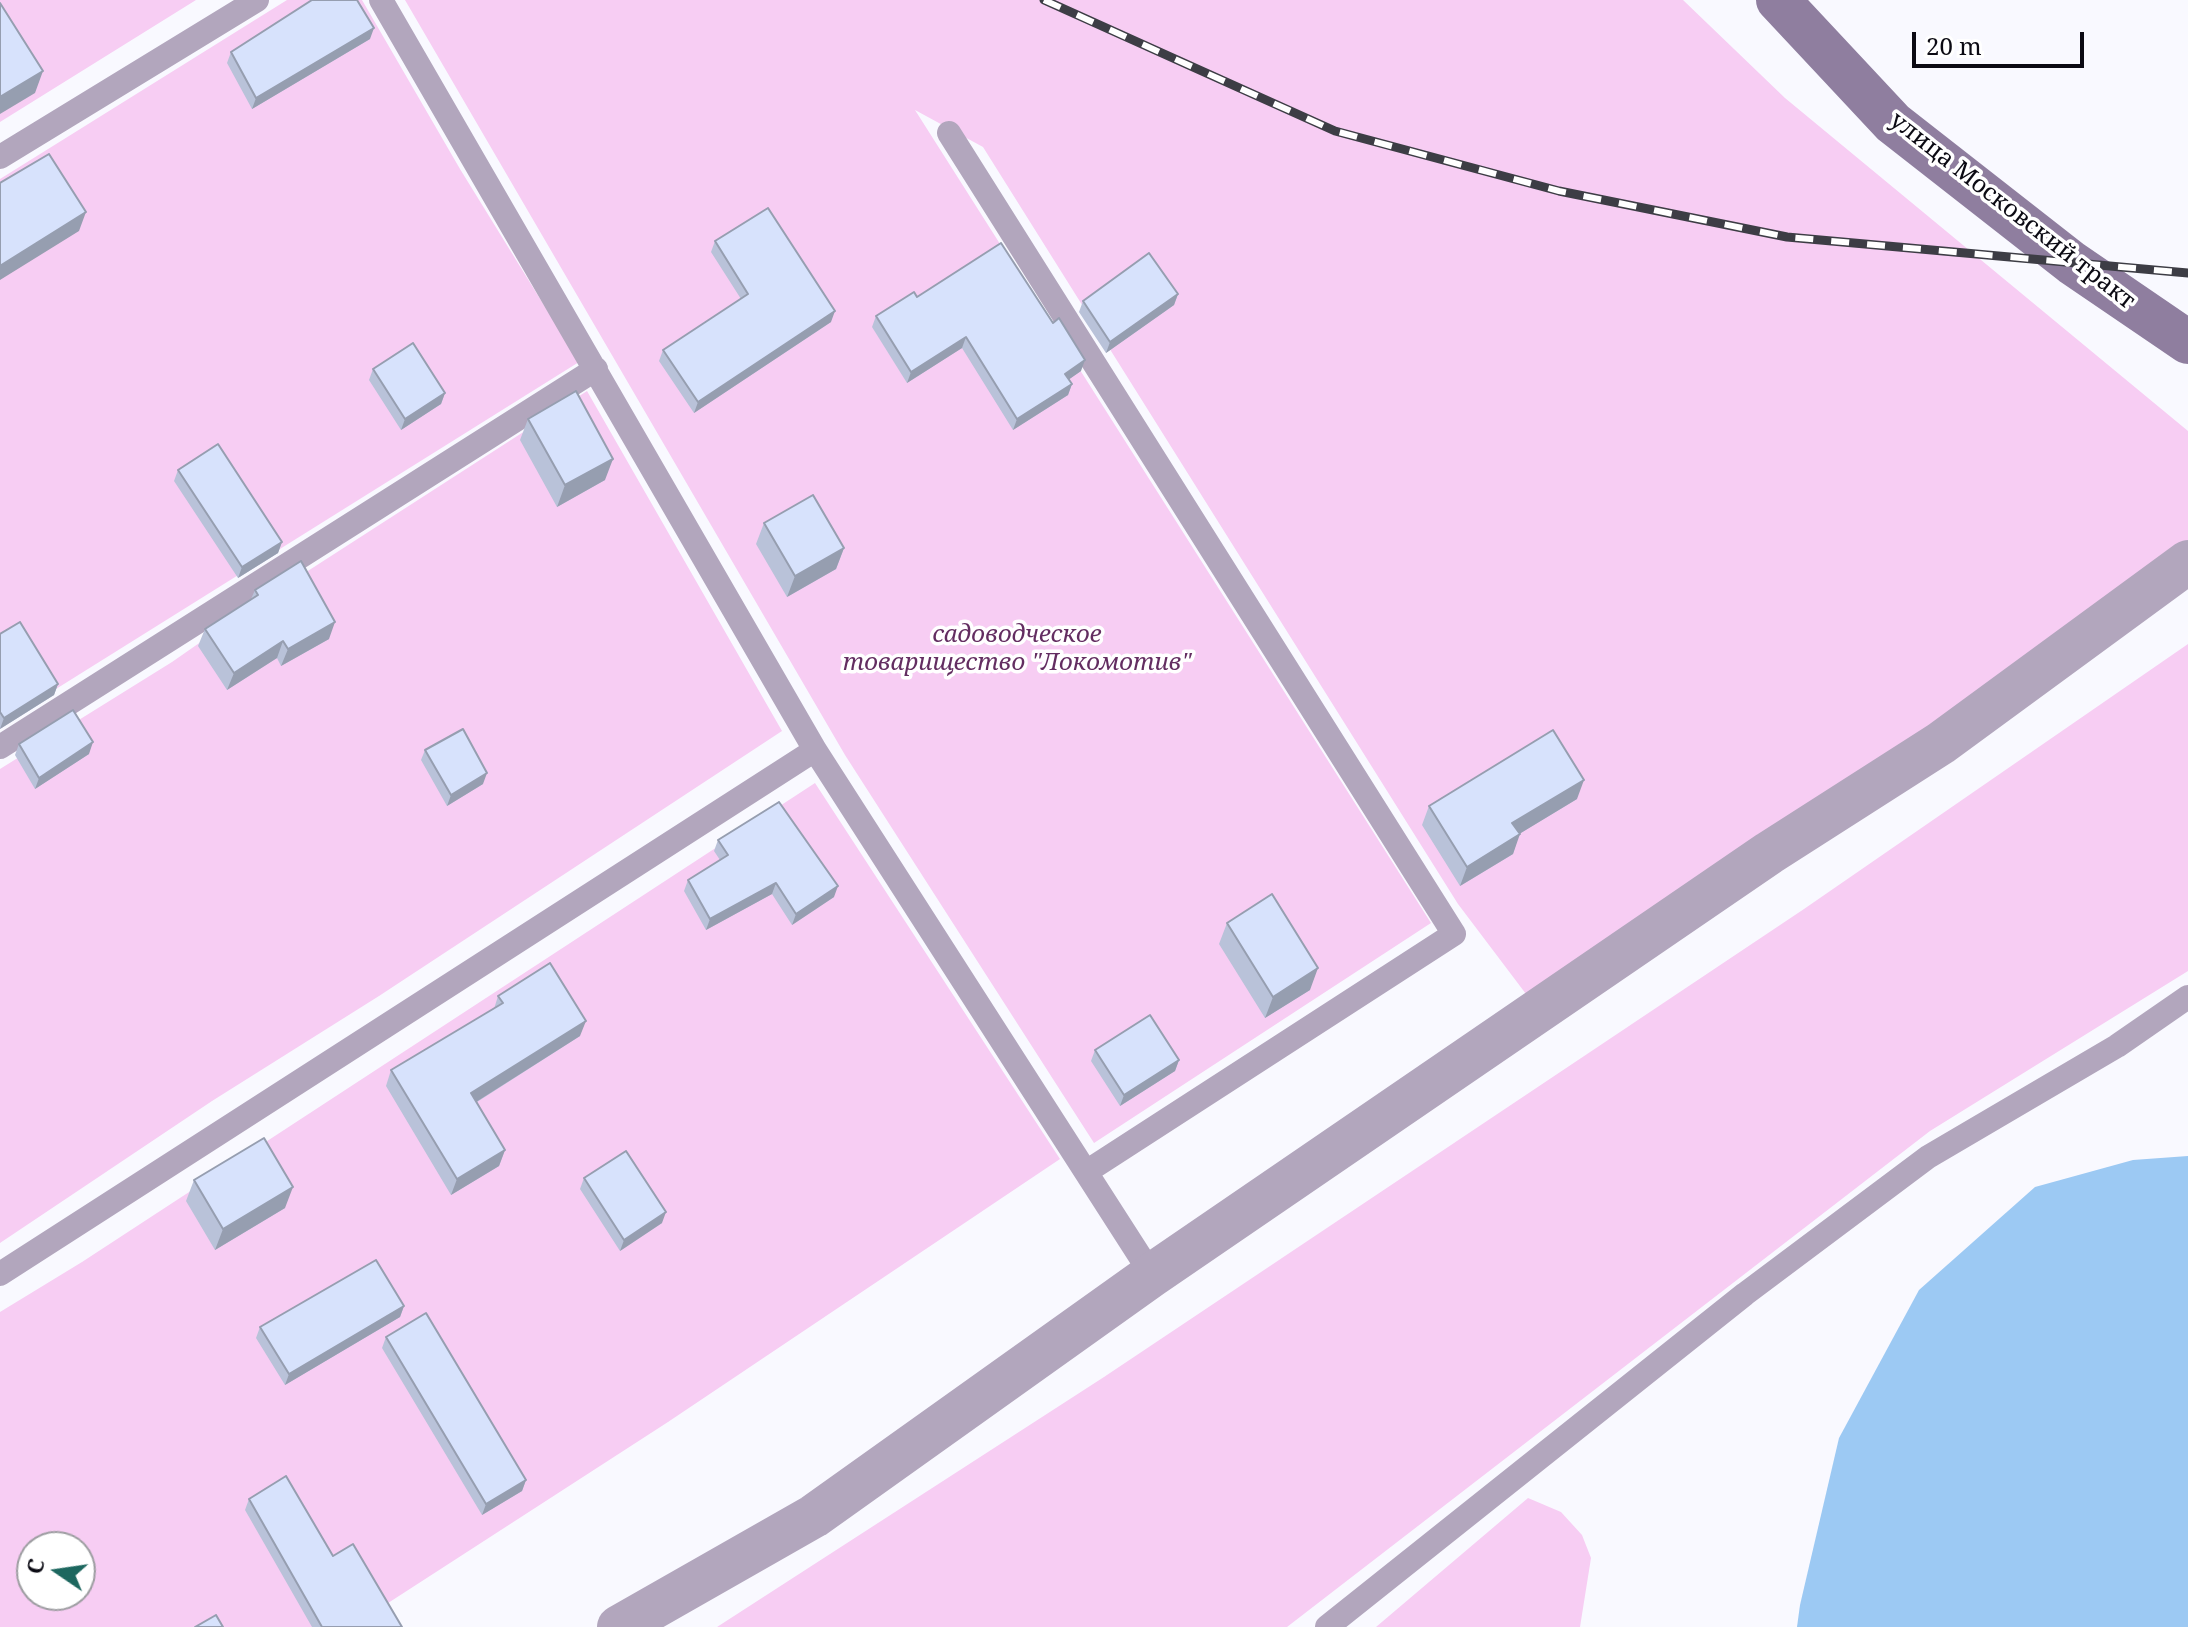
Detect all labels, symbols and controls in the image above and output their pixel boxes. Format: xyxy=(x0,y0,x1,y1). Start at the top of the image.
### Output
scale bar xyxy=(1916,16,2088,66)
text: 20 m xyxy=(1926,29,1982,62)
street label: улица Московский тракт xyxy=(1884,106,2140,316)
park label: садоводческое товарищество "Локомотив" xyxy=(843,621,1191,677)
north arrow xyxy=(16,1531,96,1611)
text: С xyxy=(18,1556,51,1576)

